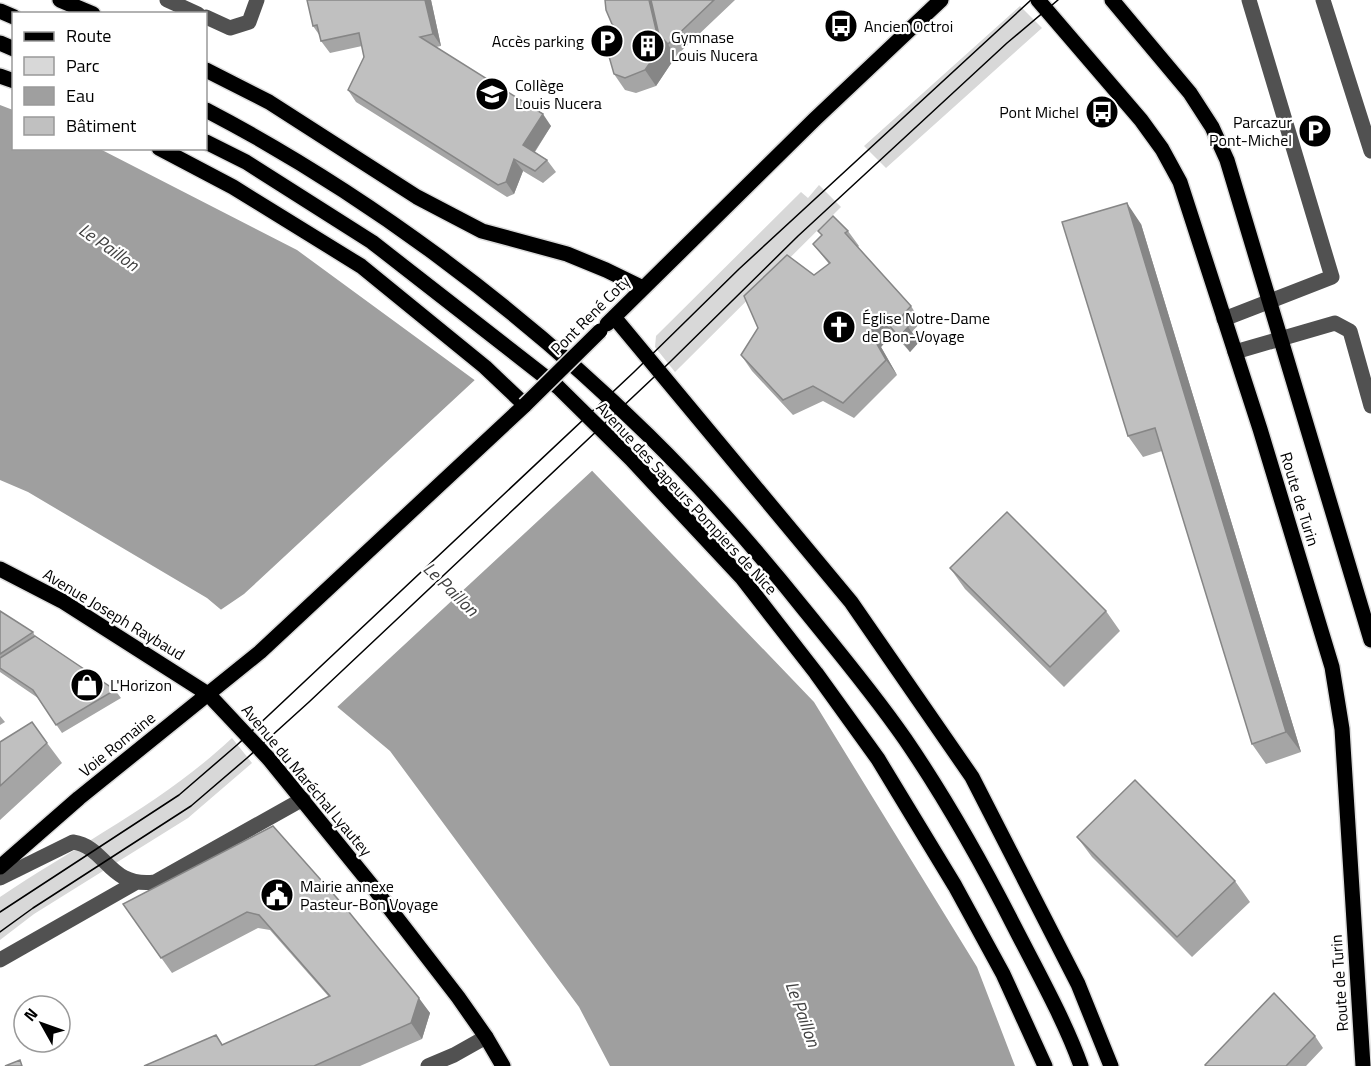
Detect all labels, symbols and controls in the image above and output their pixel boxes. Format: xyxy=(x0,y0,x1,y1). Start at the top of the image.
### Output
bus stop icon: Ancien Octroi xyxy=(823,8,859,44)
legend xyxy=(12,12,207,150)
place label: Ancien Octroi xyxy=(864,14,953,38)
text: Route xyxy=(66,22,111,49)
parking icon: Accès parking xyxy=(589,23,625,59)
place label: Gymnase Louis Nucera xyxy=(671,25,758,67)
building icon: Gymnase Louis Nucera xyxy=(630,28,666,64)
place label: Accès parking xyxy=(492,29,584,53)
text: Parc xyxy=(66,52,100,79)
place label: Collège Louis Nucera xyxy=(515,73,602,115)
school or university icon: Collège Louis Nucera xyxy=(474,76,510,112)
text: Eau xyxy=(66,82,95,109)
bus stop icon: Pont Michel xyxy=(1084,94,1120,130)
place label: Pont Michel xyxy=(999,100,1079,124)
place label: Parcazur Pont-Michel xyxy=(1209,110,1292,152)
text: Bâtiment xyxy=(66,112,137,139)
parking icon: Parcazur Pont-Michel xyxy=(1297,113,1333,149)
water label: Le Paillon xyxy=(73,216,145,278)
street label: Pont René Coty xyxy=(545,270,635,360)
place label: Église Notre-Dame de Bon-Voyage xyxy=(862,306,990,348)
church icon: Église Notre-Dame de Bon-Voyage xyxy=(821,309,857,345)
street label: Avenue des Sapeurs Pompiers de Nice xyxy=(591,396,783,600)
street label: Route de Turin xyxy=(1274,449,1326,549)
water label: Le Paillon xyxy=(417,556,486,623)
street label: Avenue Joseph Raybaud xyxy=(39,562,189,666)
shop icon: L'Horizon xyxy=(69,667,105,703)
place label: L'Horizon xyxy=(110,673,172,697)
street label: Avenue du Maréchal Lyautey xyxy=(236,699,378,861)
street label: Voie Romaine xyxy=(74,706,160,782)
place label: Mairie annexe Pasteur-Bon Voyage xyxy=(300,874,438,916)
public building icon: Mairie annexe Pasteur-Bon Voyage xyxy=(259,877,295,913)
street label: Route de Turin xyxy=(1324,934,1354,1032)
water label: Le Paillon xyxy=(779,977,828,1052)
north arrow xyxy=(12,994,72,1054)
text: N xyxy=(18,1002,43,1026)

